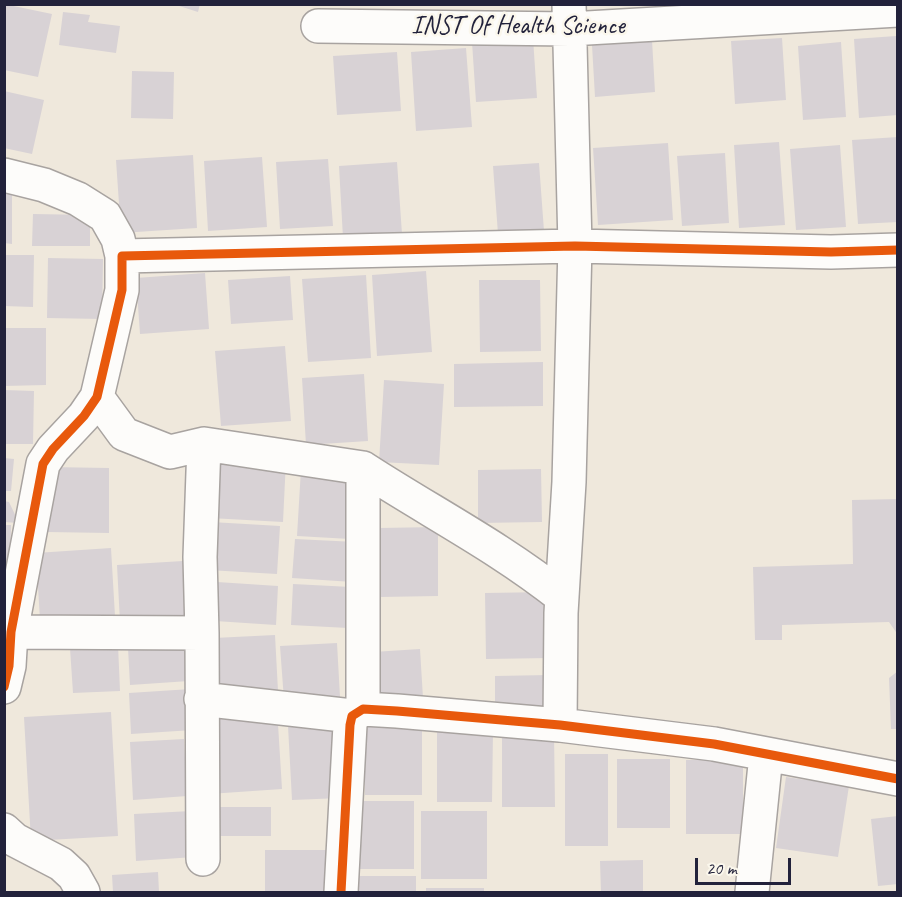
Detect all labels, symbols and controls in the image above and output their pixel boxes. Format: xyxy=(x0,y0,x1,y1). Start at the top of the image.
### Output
street label: INST Of Health Science xyxy=(411,10,625,42)
scale bar xyxy=(698,846,794,884)
text: 20 m xyxy=(706,857,737,879)

